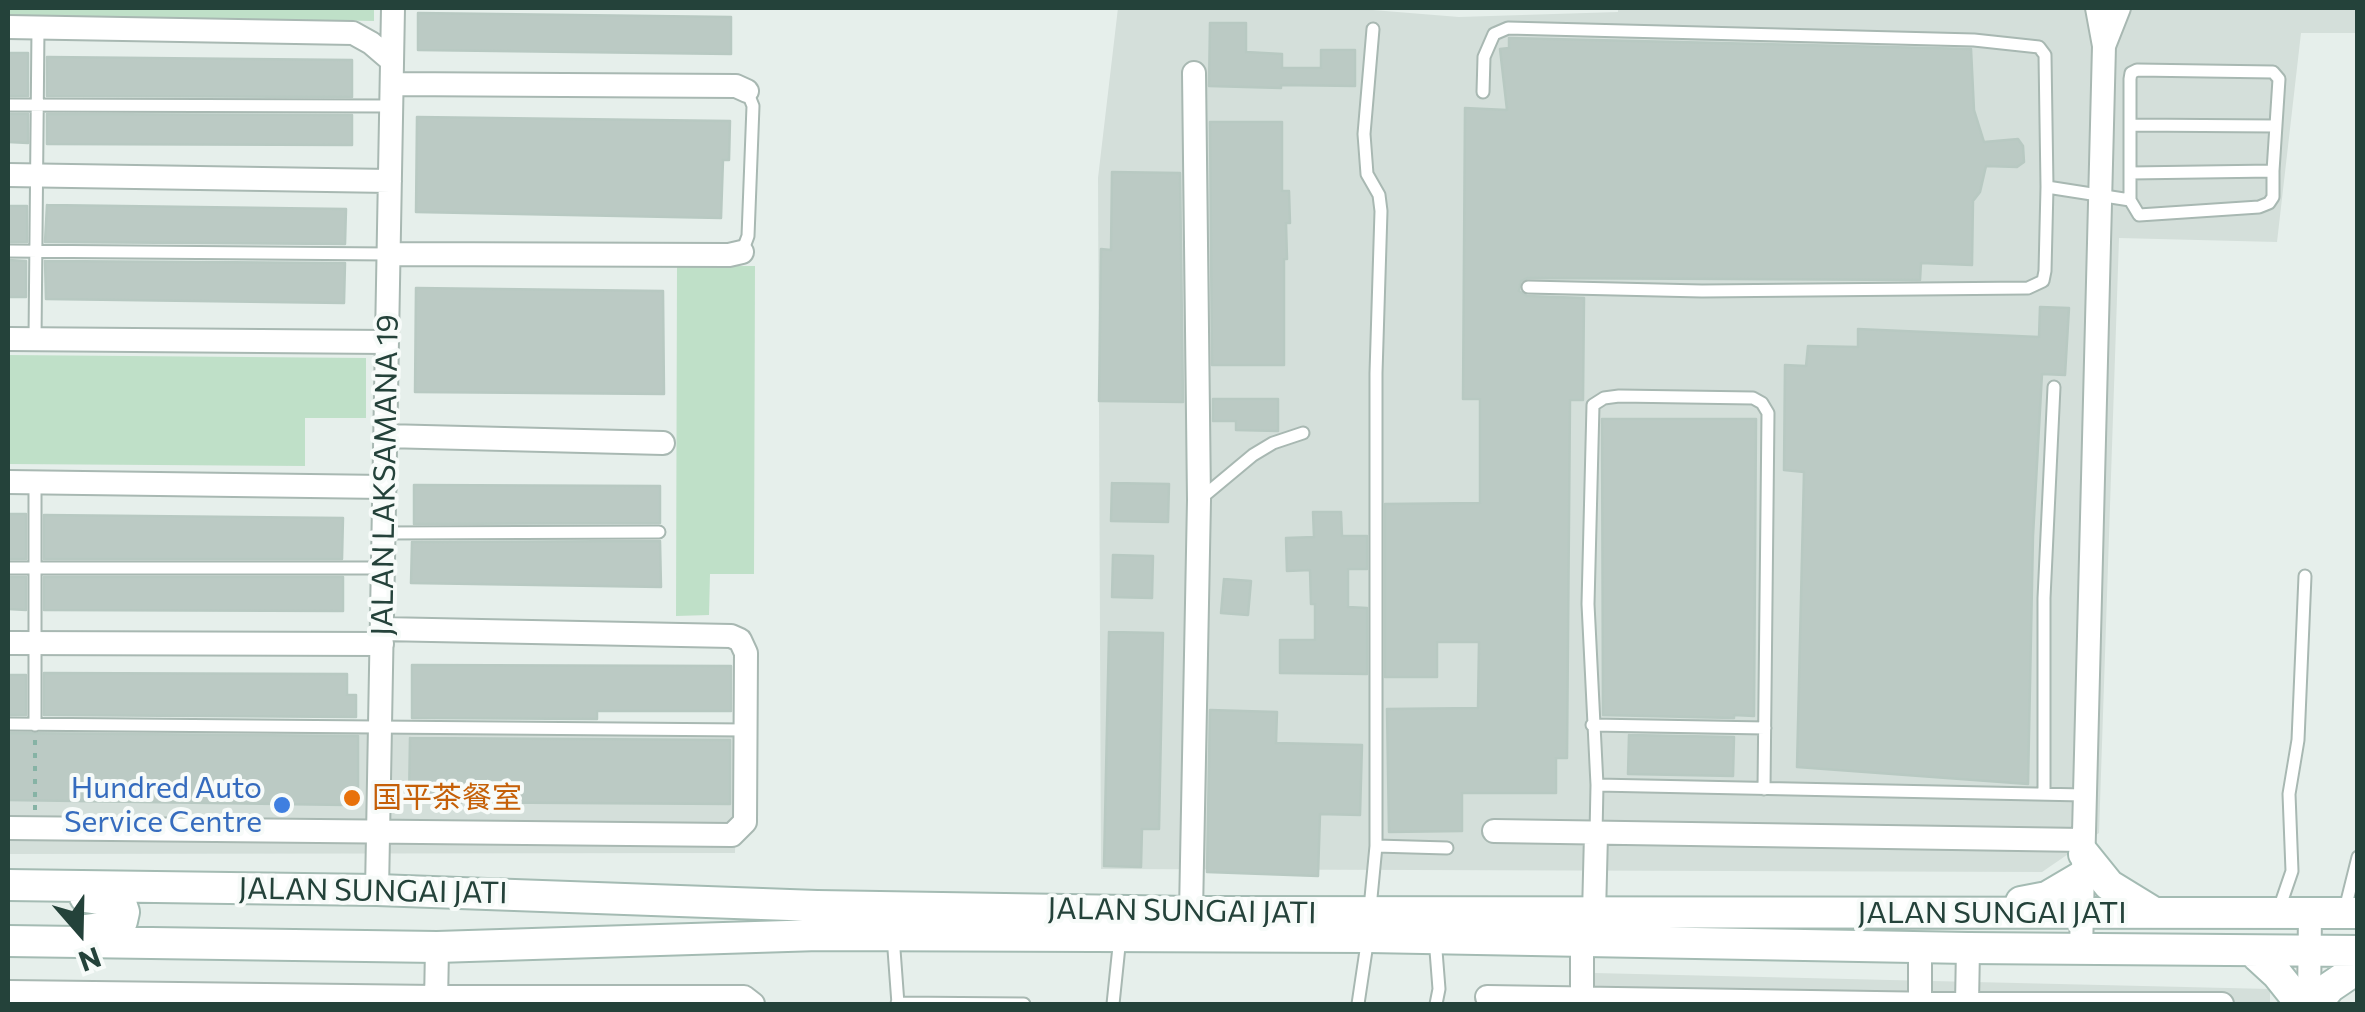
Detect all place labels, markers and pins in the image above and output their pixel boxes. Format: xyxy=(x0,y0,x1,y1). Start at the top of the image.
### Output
place label: Hundred Auto Service Centre xyxy=(64,770,262,840)
place label: 国平茶餐室 xyxy=(372,780,522,816)
marker: 国平茶餐室 xyxy=(341,787,363,809)
marker: Hundred Auto Service Centre xyxy=(271,794,293,816)

